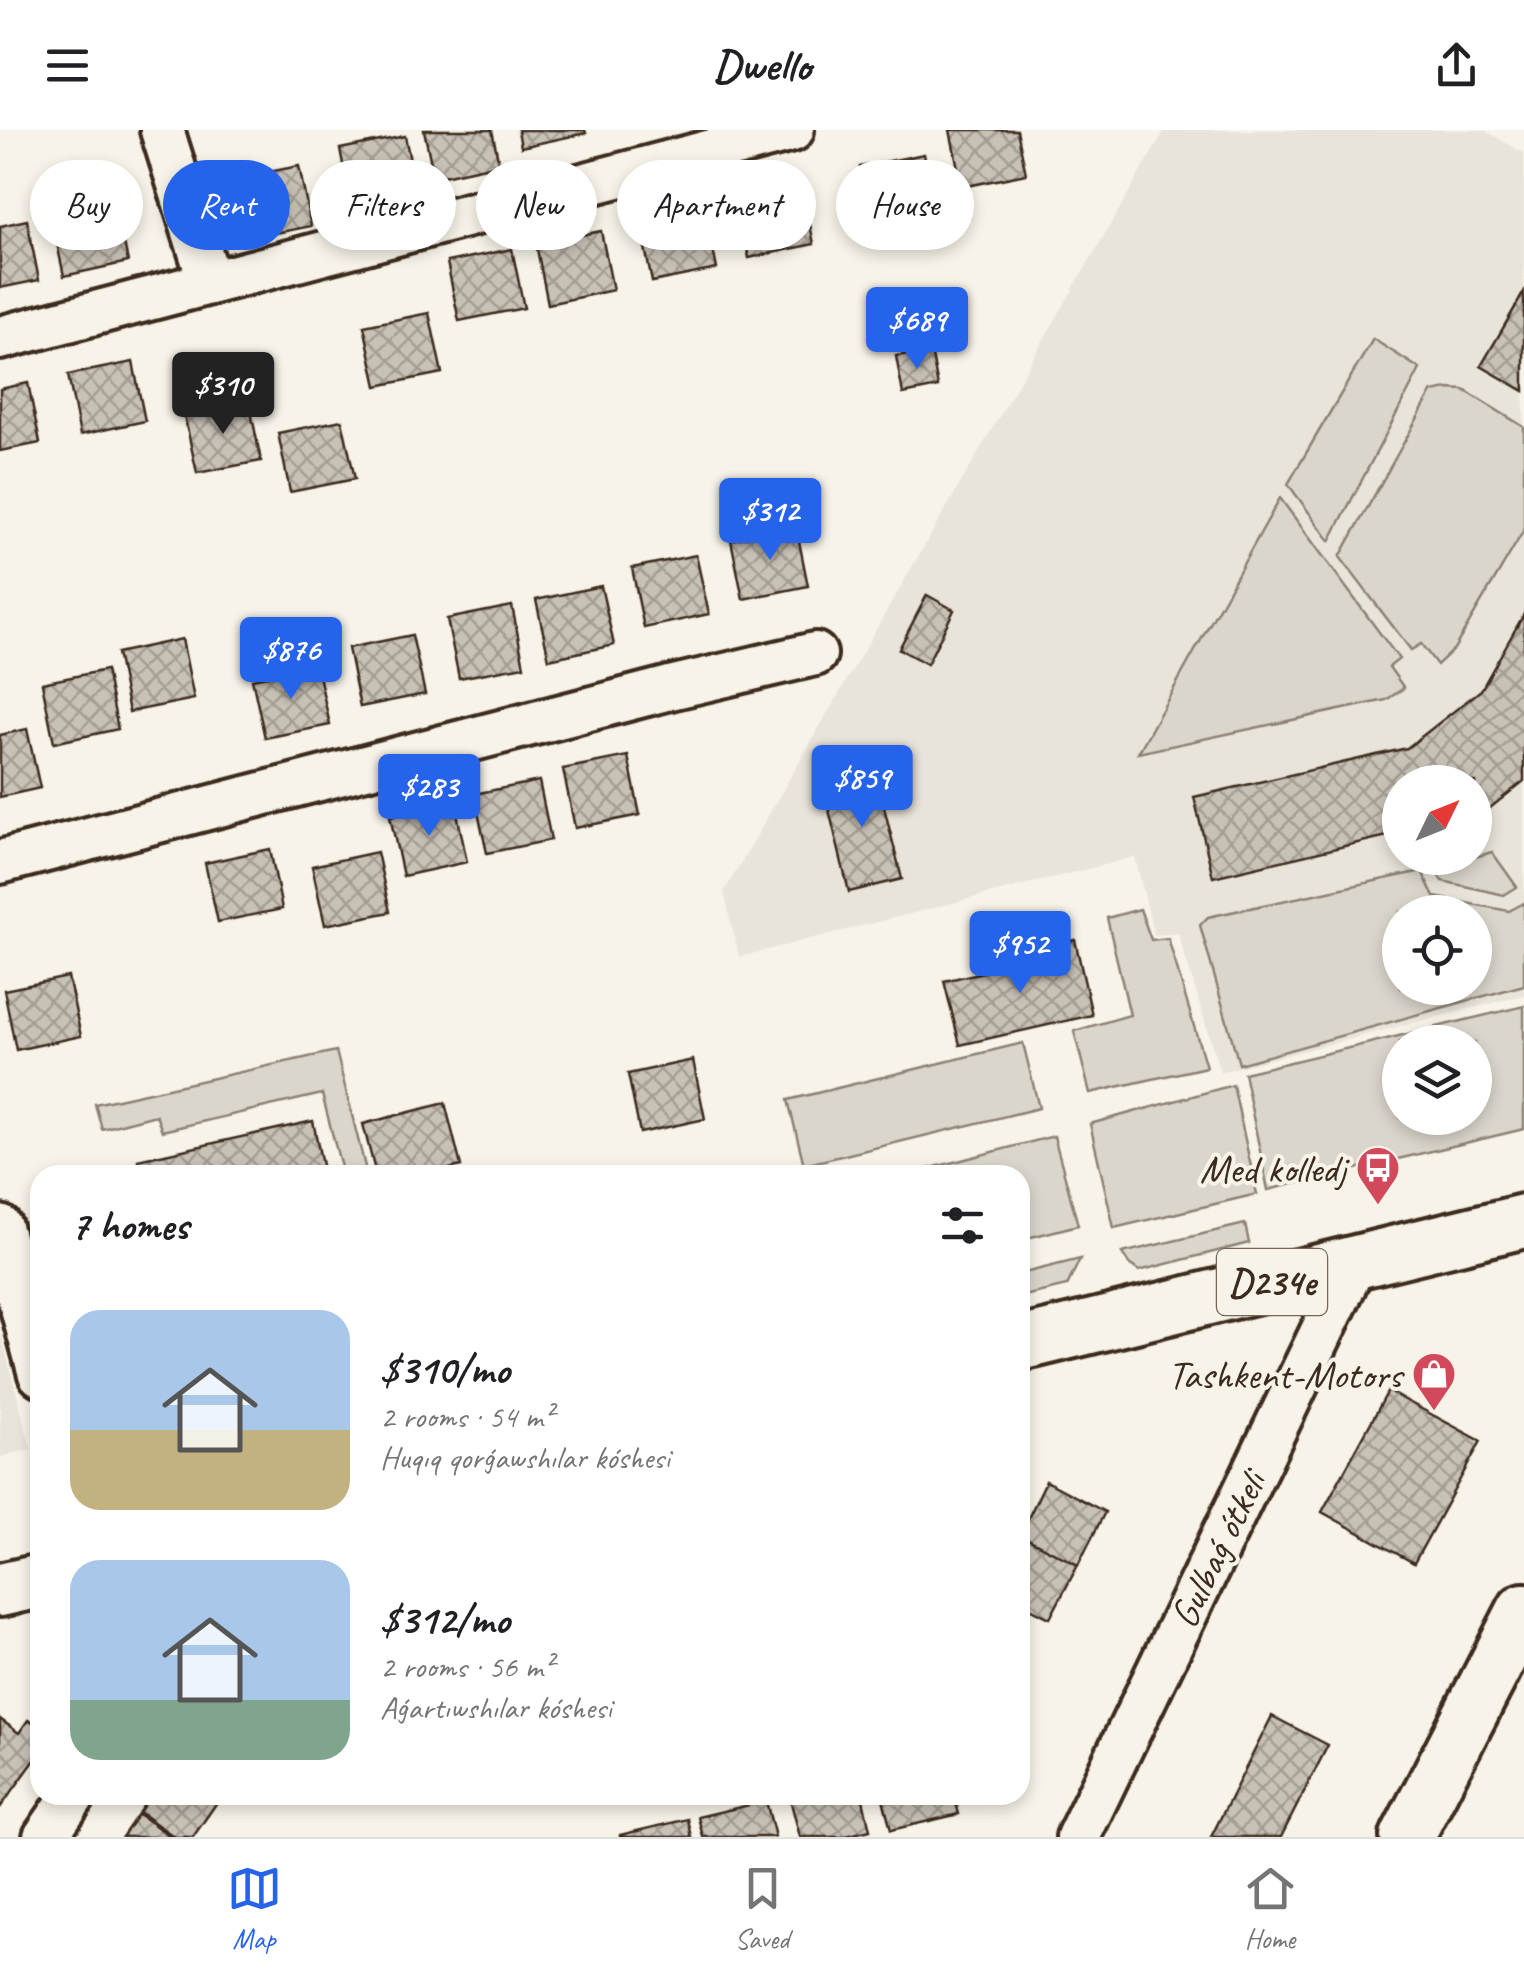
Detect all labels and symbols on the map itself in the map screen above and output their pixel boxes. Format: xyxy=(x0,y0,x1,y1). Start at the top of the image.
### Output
pin: $689 xyxy=(858,287,976,372)
pin: $310 xyxy=(164,352,282,437)
pin: $312 xyxy=(711,478,829,563)
pin: $876 xyxy=(232,617,350,702)
pin: $859 xyxy=(803,745,921,830)
pin: $283 xyxy=(370,754,488,839)
north arrow xyxy=(1382,765,1492,875)
pin: $952 xyxy=(961,911,1079,996)
place label: Med kolledj xyxy=(1200,1144,1350,1194)
bus stop icon: Med kolledj xyxy=(1355,1145,1401,1206)
road number: D234e xyxy=(1217,1249,1327,1315)
place label: Tashkent-Motors xyxy=(1168,1350,1405,1400)
shop icon: Tashkent-Motors xyxy=(1411,1351,1457,1412)
street label: Gulbaǵ ótkeli xyxy=(1159,1459,1279,1636)

